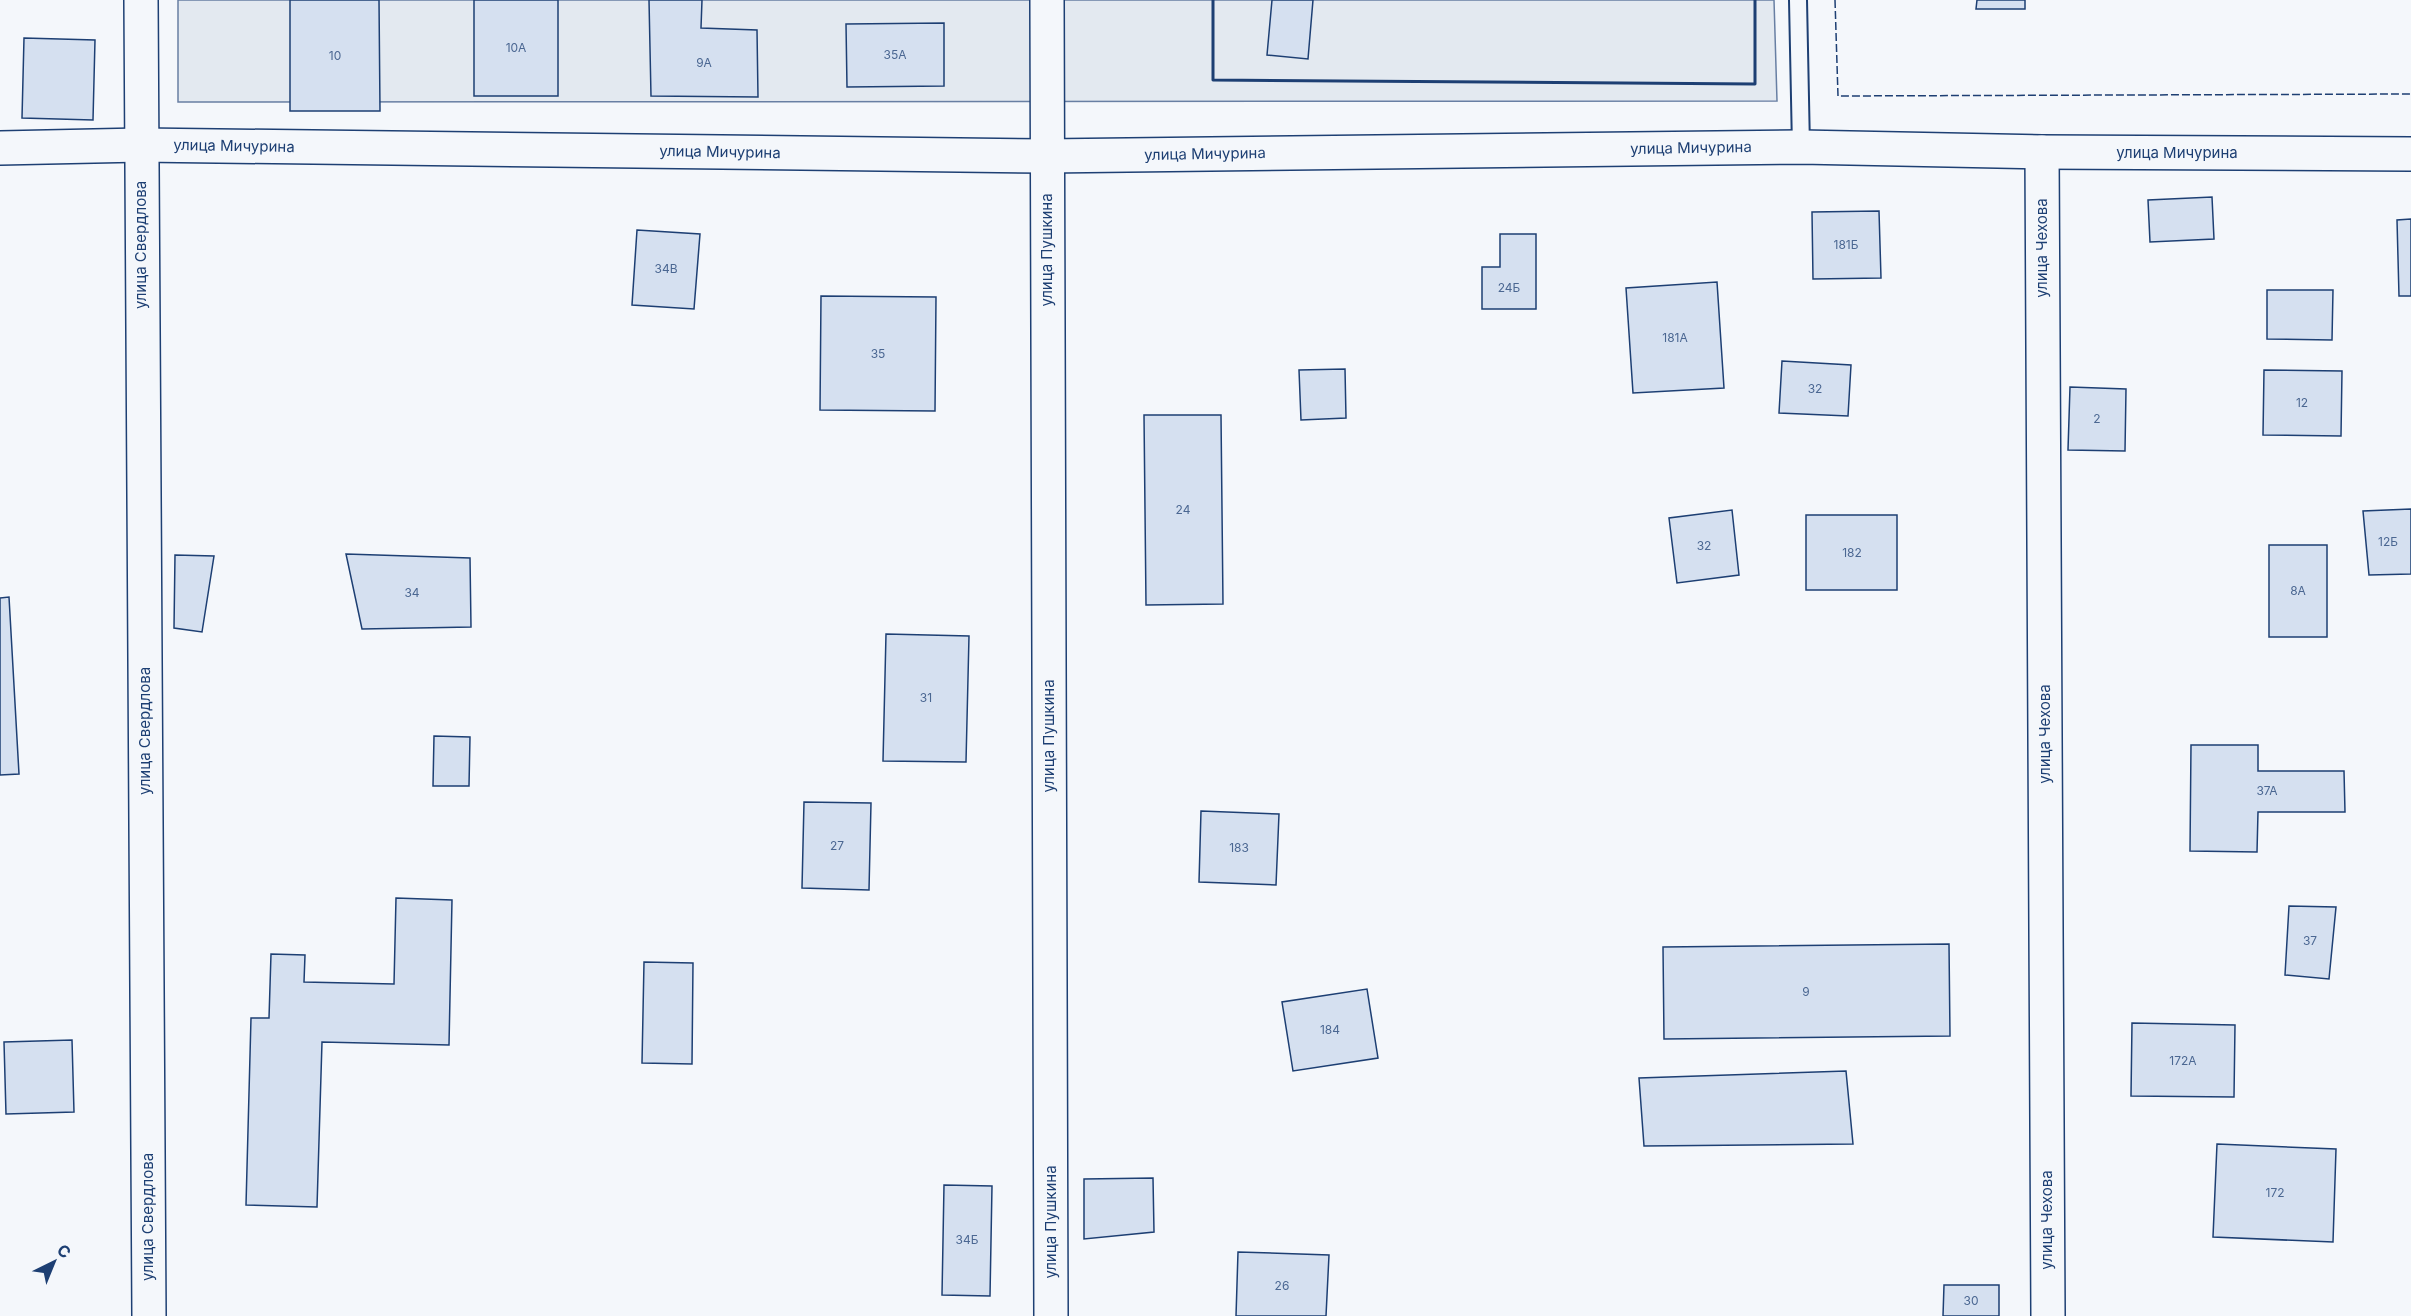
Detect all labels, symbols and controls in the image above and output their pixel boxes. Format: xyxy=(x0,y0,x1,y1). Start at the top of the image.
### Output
house number: 10А xyxy=(506,40,526,55)
house number: 35А xyxy=(884,47,907,62)
house number: 10 xyxy=(329,48,341,63)
house number: 9А xyxy=(696,55,712,70)
street label: улица Мичурина xyxy=(173,135,295,156)
street label: улица Мичурина xyxy=(1630,137,1752,158)
street label: улица Мичурина xyxy=(659,141,781,162)
street label: улица Мичурина xyxy=(1144,143,1266,164)
street label: улица Мичурина xyxy=(2116,143,2238,162)
street label: улица Свердлова xyxy=(131,181,150,309)
street label: улица Пушкина xyxy=(1037,193,1056,307)
street label: улица Чехова xyxy=(2032,198,2051,298)
house number: 181Б xyxy=(1834,237,1859,252)
house number: 34В xyxy=(654,261,678,276)
house number: 24Б xyxy=(1498,280,1521,295)
house number: 181А xyxy=(1662,330,1688,345)
house number: 35 xyxy=(871,346,885,361)
house number: 32 xyxy=(1808,381,1822,396)
house number: 12 xyxy=(2296,395,2308,410)
house number: 2 xyxy=(2093,411,2101,426)
house number: 24 xyxy=(1176,502,1191,517)
house number: 12Б xyxy=(2378,534,2398,549)
house number: 32 xyxy=(1697,538,1711,553)
house number: 182 xyxy=(1842,545,1862,560)
house number: 8А xyxy=(2290,583,2306,598)
house number: 34 xyxy=(404,585,420,600)
street label: улица Свердлова xyxy=(135,667,154,795)
street label: улица Пушкина xyxy=(1039,679,1058,793)
street label: улица Чехова xyxy=(2035,684,2054,784)
house number: 31 xyxy=(920,690,932,705)
house number: 37А xyxy=(2256,783,2278,798)
house number: 27 xyxy=(830,838,844,853)
house number: 183 xyxy=(1229,840,1249,855)
house number: 37 xyxy=(2303,933,2317,948)
house number: 9 xyxy=(1802,984,1810,999)
house number: 184 xyxy=(1320,1022,1340,1037)
house number: 172А xyxy=(2169,1053,2197,1068)
street label: улица Свердлова xyxy=(138,1153,157,1281)
street label: улица Пушкина xyxy=(1041,1165,1060,1279)
street label: улица Чехова xyxy=(2037,1170,2056,1270)
house number: 172 xyxy=(2266,1185,2285,1200)
north arrow xyxy=(24,1232,84,1292)
house number: 34Б xyxy=(956,1232,979,1247)
text: С xyxy=(53,1240,75,1262)
house number: 26 xyxy=(1275,1278,1289,1293)
house number: 30 xyxy=(1964,1293,1978,1308)

